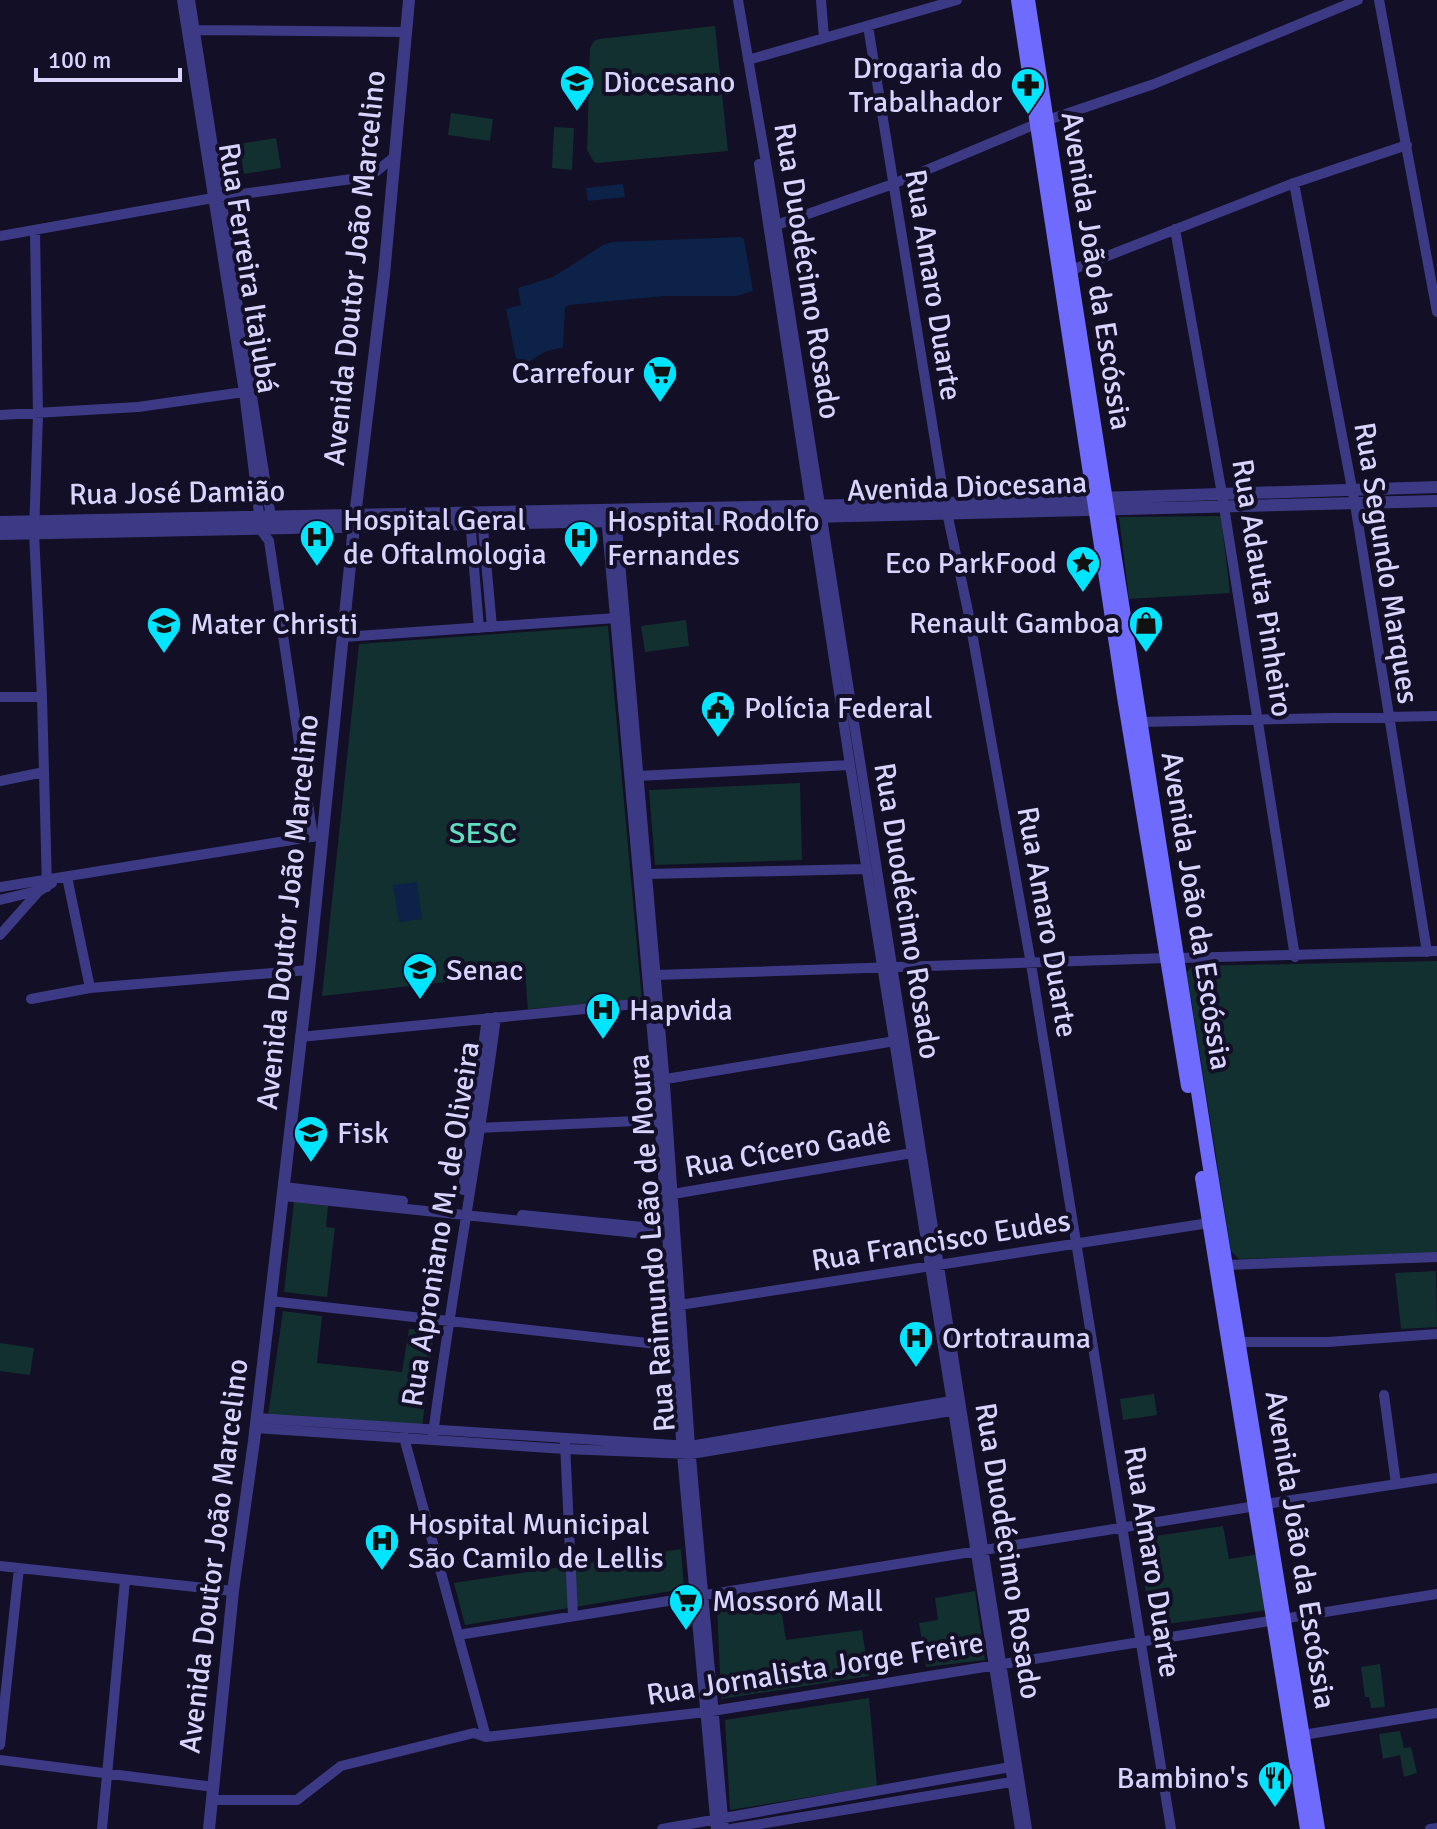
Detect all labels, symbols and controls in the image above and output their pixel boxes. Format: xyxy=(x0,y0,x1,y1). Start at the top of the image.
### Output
scale bar xyxy=(36,32,180,82)
text: 100 m xyxy=(48,45,111,75)
place label: Drogaria do Trabalhador xyxy=(849,50,1002,121)
school or university icon: Diocesano xyxy=(558,63,596,113)
place label: Diocesano xyxy=(603,64,735,101)
pharmacy icon: Drogaria do Trabalhador xyxy=(1009,66,1047,116)
street label: Avenida Doutor João Marcelino xyxy=(316,69,394,467)
street label: Avenida João da Escóssia xyxy=(1053,109,1139,433)
street label: Rua Duodécimo Rosado xyxy=(765,120,849,422)
street label: Rua Ferreira Itajubá xyxy=(210,140,286,396)
street label: Rua Amaro Duarte xyxy=(896,167,970,403)
supermarket icon: Carrefour xyxy=(641,354,679,404)
place label: Carrefour xyxy=(512,355,634,392)
street label: Rua Segundo Marques xyxy=(1345,420,1427,706)
street label: Rua Adauta Pinheiro xyxy=(1223,456,1301,720)
street label: Avenida Diocesana xyxy=(846,464,1088,510)
street label: Rua José Damião xyxy=(68,473,286,513)
place label: Hospital Geral de Oftalmologia xyxy=(343,502,547,573)
place label: Hospital Rodolfo Fernandes xyxy=(607,503,820,574)
hospital icon: Hospital Geral de Oftalmologia xyxy=(298,518,336,568)
hospital icon: Hospital Rodolfo Fernandes xyxy=(562,519,600,569)
place icon: Eco ParkFood xyxy=(1064,544,1102,594)
place label: Eco ParkFood xyxy=(885,545,1057,582)
shop icon: Renault Gamboa xyxy=(1127,604,1165,654)
school or university icon: Mater Christi xyxy=(145,605,183,655)
place label: Renault Gamboa xyxy=(909,605,1120,642)
place label: Mater Christi xyxy=(190,606,358,643)
public building icon: Polícia Federal xyxy=(699,689,737,739)
place label: Polícia Federal xyxy=(744,690,933,727)
street label: Avenida Doutor João Marcelino xyxy=(249,713,327,1111)
street label: Avenida João da Escóssia xyxy=(1153,749,1239,1073)
street label: Rua Duodécimo Rosado xyxy=(865,760,949,1062)
street label: Rua Amaro Duarte xyxy=(1008,804,1086,1040)
park label: SESC xyxy=(449,815,517,852)
school or university icon: Senac xyxy=(401,951,439,1001)
place label: Senac xyxy=(446,952,523,989)
hospital icon: Hapvida xyxy=(584,991,622,1041)
place label: Hapvida xyxy=(629,992,733,1029)
street label: Rua Aproniano M. de Oliveira xyxy=(394,1039,488,1409)
street label: Rua Raimundo Leão de Moura xyxy=(620,1053,684,1433)
school or university icon: Fisk xyxy=(292,1114,330,1164)
street label: Rua Cícero Gadê xyxy=(682,1114,894,1186)
place label: Fisk xyxy=(337,1115,389,1152)
street label: Rua Francisco Eudes xyxy=(809,1202,1073,1280)
hospital icon: Ortotrauma xyxy=(897,1319,935,1369)
place label: Ortotrauma xyxy=(942,1320,1091,1357)
street label: Avenida Doutor João Marcelino xyxy=(171,1357,257,1755)
street label: Avenida João da Escóssia xyxy=(1257,1388,1343,1712)
street label: Rua Duodécimo Rosado xyxy=(966,1400,1050,1702)
street label: Rua Amaro Duarte xyxy=(1115,1444,1189,1680)
place label: Hospital Municipal São Camilo de Lellis xyxy=(408,1506,664,1577)
hospital icon: Hospital Municipal São Camilo de Lellis xyxy=(363,1522,401,1572)
supermarket icon: Mossoró Mall xyxy=(667,1582,705,1632)
place label: Mossoró Mall xyxy=(712,1583,883,1620)
street label: Rua Jornalista Jorge Freire xyxy=(644,1624,986,1714)
restaurant icon: Bambino's xyxy=(1256,1759,1294,1809)
place label: Bambino's xyxy=(1117,1760,1249,1797)

